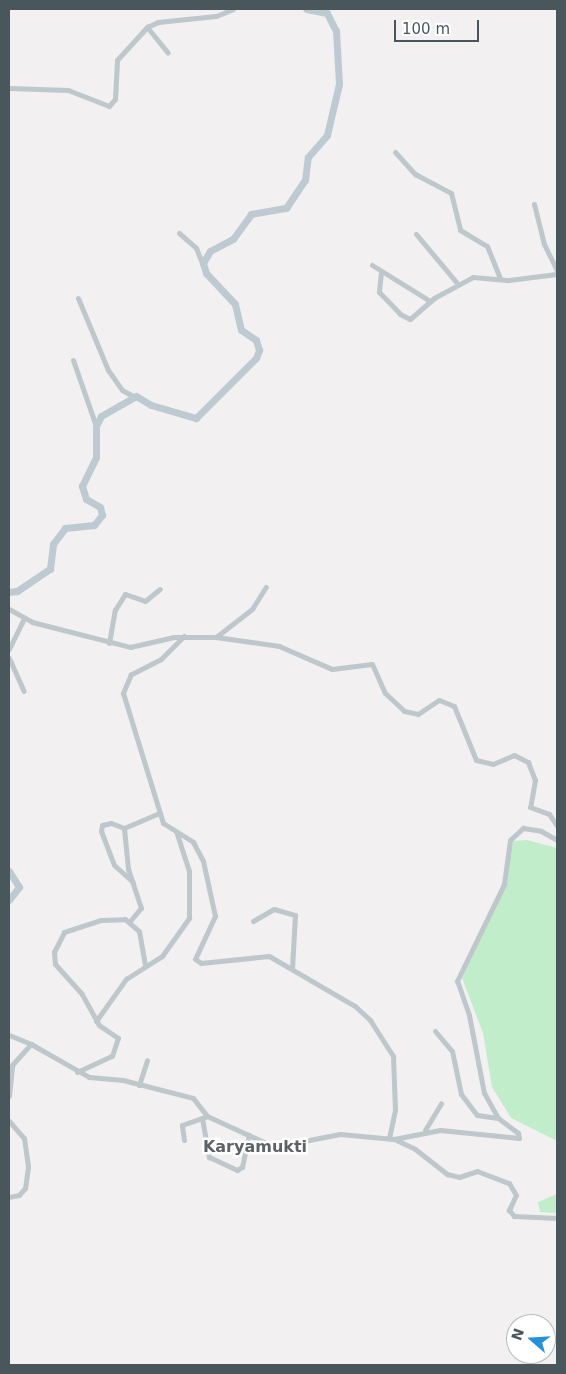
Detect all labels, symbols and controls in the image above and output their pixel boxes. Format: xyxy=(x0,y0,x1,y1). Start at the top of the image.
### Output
scale bar xyxy=(396,10,481,42)
text: 100 m xyxy=(402,20,450,38)
district label: Karyamukti xyxy=(203,1137,307,1157)
north arrow xyxy=(506,1314,556,1364)
text: N xyxy=(508,1326,527,1343)

